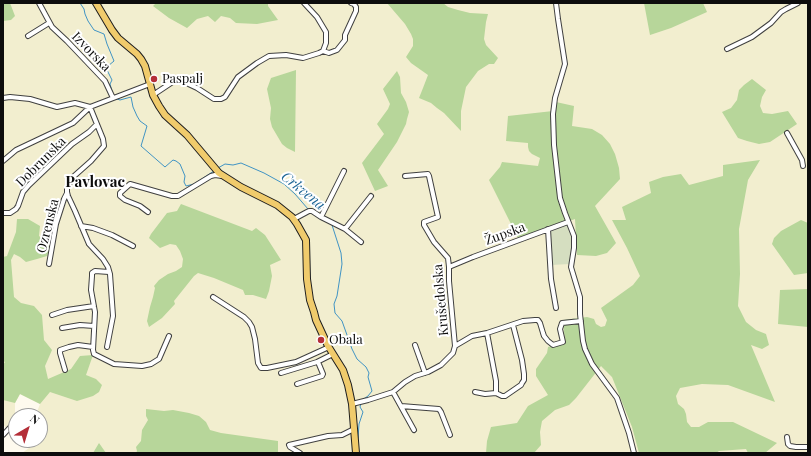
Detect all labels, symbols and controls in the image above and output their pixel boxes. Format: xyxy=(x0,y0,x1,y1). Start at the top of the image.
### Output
street label: Izvorska xyxy=(68,29,114,75)
place label: Paspalj xyxy=(162,71,203,87)
marker: Paspalj xyxy=(149,74,159,84)
street label: Dobrunska xyxy=(13,134,69,190)
water label: Crkvena xyxy=(278,168,328,214)
district label: Pavlovac xyxy=(65,173,125,191)
street label: Ozrenska xyxy=(34,197,62,255)
street label: Župska xyxy=(483,219,527,249)
street label: Krušedolska xyxy=(430,264,452,336)
place label: Obala xyxy=(329,332,363,348)
marker: Obala xyxy=(316,335,326,345)
north arrow xyxy=(8,408,48,448)
text: N xyxy=(27,411,43,427)

